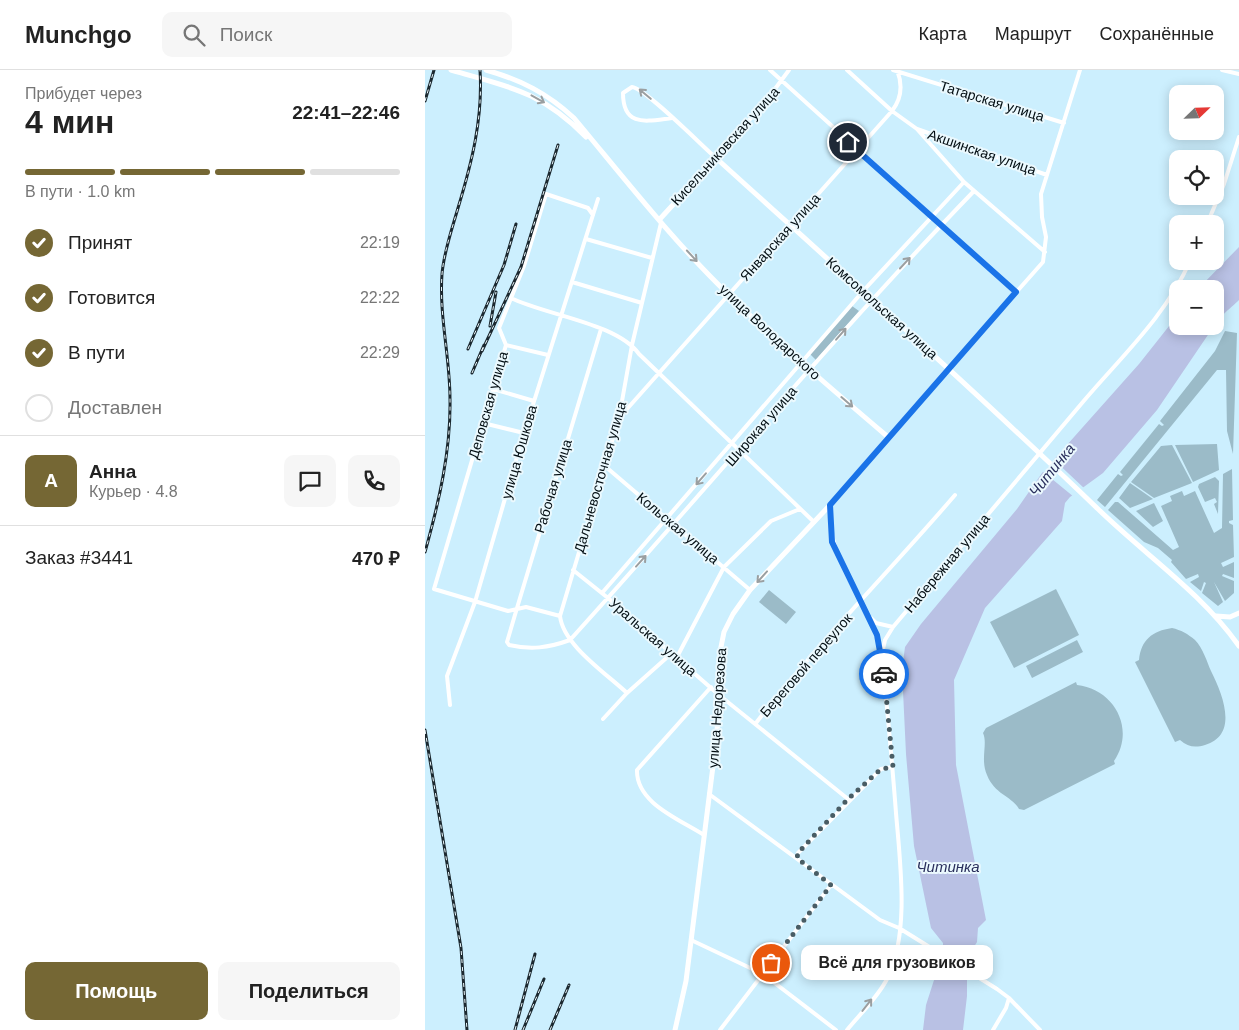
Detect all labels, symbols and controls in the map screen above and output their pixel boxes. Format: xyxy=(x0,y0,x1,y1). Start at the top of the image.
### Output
search box xyxy=(162,12,512,57)
text: Munchgo xyxy=(25,21,132,48)
icon: search xyxy=(180,21,208,49)
text: Поиск xyxy=(220,24,272,45)
text: Карта xyxy=(919,24,967,44)
text: Маршрут xyxy=(995,24,1071,44)
text: Сохранённые xyxy=(1099,24,1214,44)
street label: Татарская улица xyxy=(938,78,1046,125)
street label: Кисельниковская улица xyxy=(668,83,783,209)
text: Прибудет через xyxy=(25,85,142,102)
north arrow xyxy=(1169,85,1224,140)
map controls xyxy=(1169,85,1224,335)
one-way arrow xyxy=(638,89,651,100)
one-way arrow xyxy=(530,94,545,104)
text: 22:41–22:46 xyxy=(292,102,400,123)
text: 4 мин xyxy=(25,104,114,140)
pin xyxy=(827,121,869,163)
street label: Акшинская улица xyxy=(926,126,1038,178)
icon: home xyxy=(834,128,862,156)
button: locate xyxy=(1169,150,1224,205)
text: В пути · 1.0 km xyxy=(25,183,135,200)
street label: Январская улица xyxy=(737,190,824,284)
button: + xyxy=(1169,215,1224,270)
icon: check xyxy=(25,229,53,257)
text: Принят xyxy=(68,232,132,253)
text: 22:19 xyxy=(360,234,400,251)
one-way arrow xyxy=(686,250,698,262)
street label: Комсомольская улица xyxy=(823,254,941,362)
one-way arrow xyxy=(899,256,911,269)
button: − xyxy=(1169,280,1224,335)
street label: улица Володарского xyxy=(716,281,824,383)
icon: check xyxy=(25,284,53,312)
text: Готовится xyxy=(68,287,155,308)
text: 22:22 xyxy=(360,289,400,306)
one-way arrow xyxy=(835,328,846,341)
icon: check xyxy=(25,339,53,367)
text: В пути xyxy=(68,342,125,363)
text: 22:29 xyxy=(360,344,400,361)
street label: Деповская улица xyxy=(465,349,511,461)
street label: Широкая улица xyxy=(722,383,800,469)
one-way arrow xyxy=(840,396,853,407)
text: Доставлен xyxy=(68,397,162,418)
street label: Дальневосточная улица xyxy=(571,399,629,555)
street label: улица Юшкова xyxy=(498,403,540,501)
street label: Рабочая улица xyxy=(531,437,575,535)
water label: Читинка xyxy=(1025,440,1078,500)
button: chat xyxy=(284,455,336,507)
button: phone xyxy=(348,455,400,507)
text: Анна xyxy=(89,461,136,482)
text: А xyxy=(44,470,58,491)
one-way arrow xyxy=(696,473,707,486)
text: Курьер · 4.8 xyxy=(89,483,178,500)
street label: Кольская улица xyxy=(634,489,722,567)
street label: Набережная улица xyxy=(901,510,993,616)
text: Заказ #3441 xyxy=(25,547,133,568)
text: 470 ₽ xyxy=(352,548,400,569)
one-way arrow xyxy=(635,555,647,568)
one-way arrow xyxy=(756,570,768,583)
street label: Уральская улица xyxy=(606,595,700,679)
street label: Береговой переулок xyxy=(757,609,856,720)
street label: улица Недорезова xyxy=(705,647,729,769)
courier xyxy=(859,649,909,699)
icon: car xyxy=(870,660,898,688)
water label: Читинка xyxy=(917,858,979,875)
pin xyxy=(750,942,792,984)
callout: Всё для грузовиков xyxy=(801,946,993,980)
icon: bag xyxy=(757,949,785,977)
text: Всё для грузовиков xyxy=(818,954,976,971)
button: Помощь xyxy=(25,962,208,1020)
button: Поделиться xyxy=(218,962,400,1020)
one-way arrow xyxy=(862,999,873,1012)

